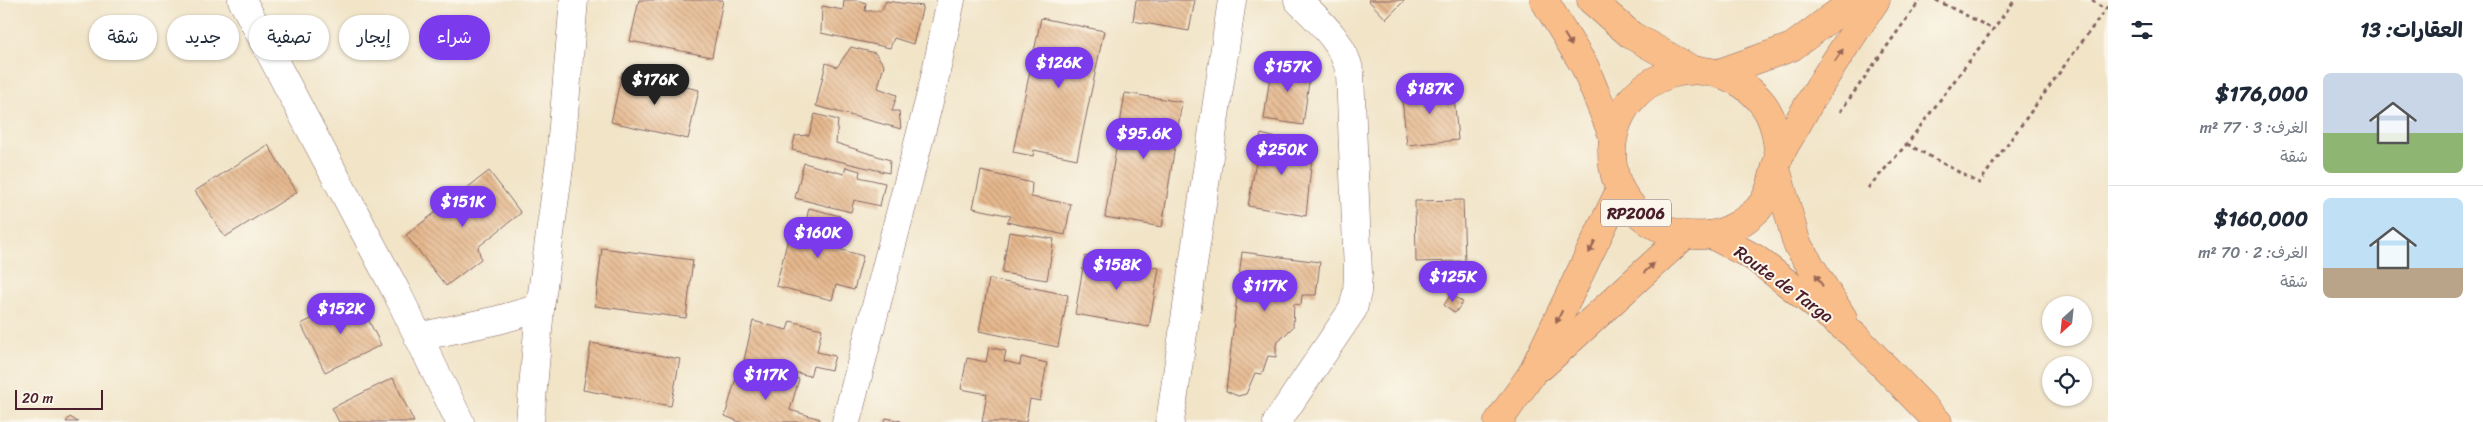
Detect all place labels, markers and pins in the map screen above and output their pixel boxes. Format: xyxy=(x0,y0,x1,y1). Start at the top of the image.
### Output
pin: $126K xyxy=(1024,46,1094,89)
pin: $157K xyxy=(1253,51,1323,93)
pin: $176K xyxy=(620,64,690,106)
pin: $187K xyxy=(1395,72,1465,115)
pin: $95.6K xyxy=(1103,118,1185,160)
pin: $250K xyxy=(1247,134,1317,176)
pin: $151K xyxy=(428,186,498,228)
pin: $160K xyxy=(783,216,853,259)
pin: $158K xyxy=(1082,248,1152,291)
pin: $125K xyxy=(1418,260,1488,303)
pin: $117K xyxy=(1230,270,1300,312)
pin: $152K xyxy=(306,292,376,335)
pin: $117K xyxy=(731,358,801,401)

